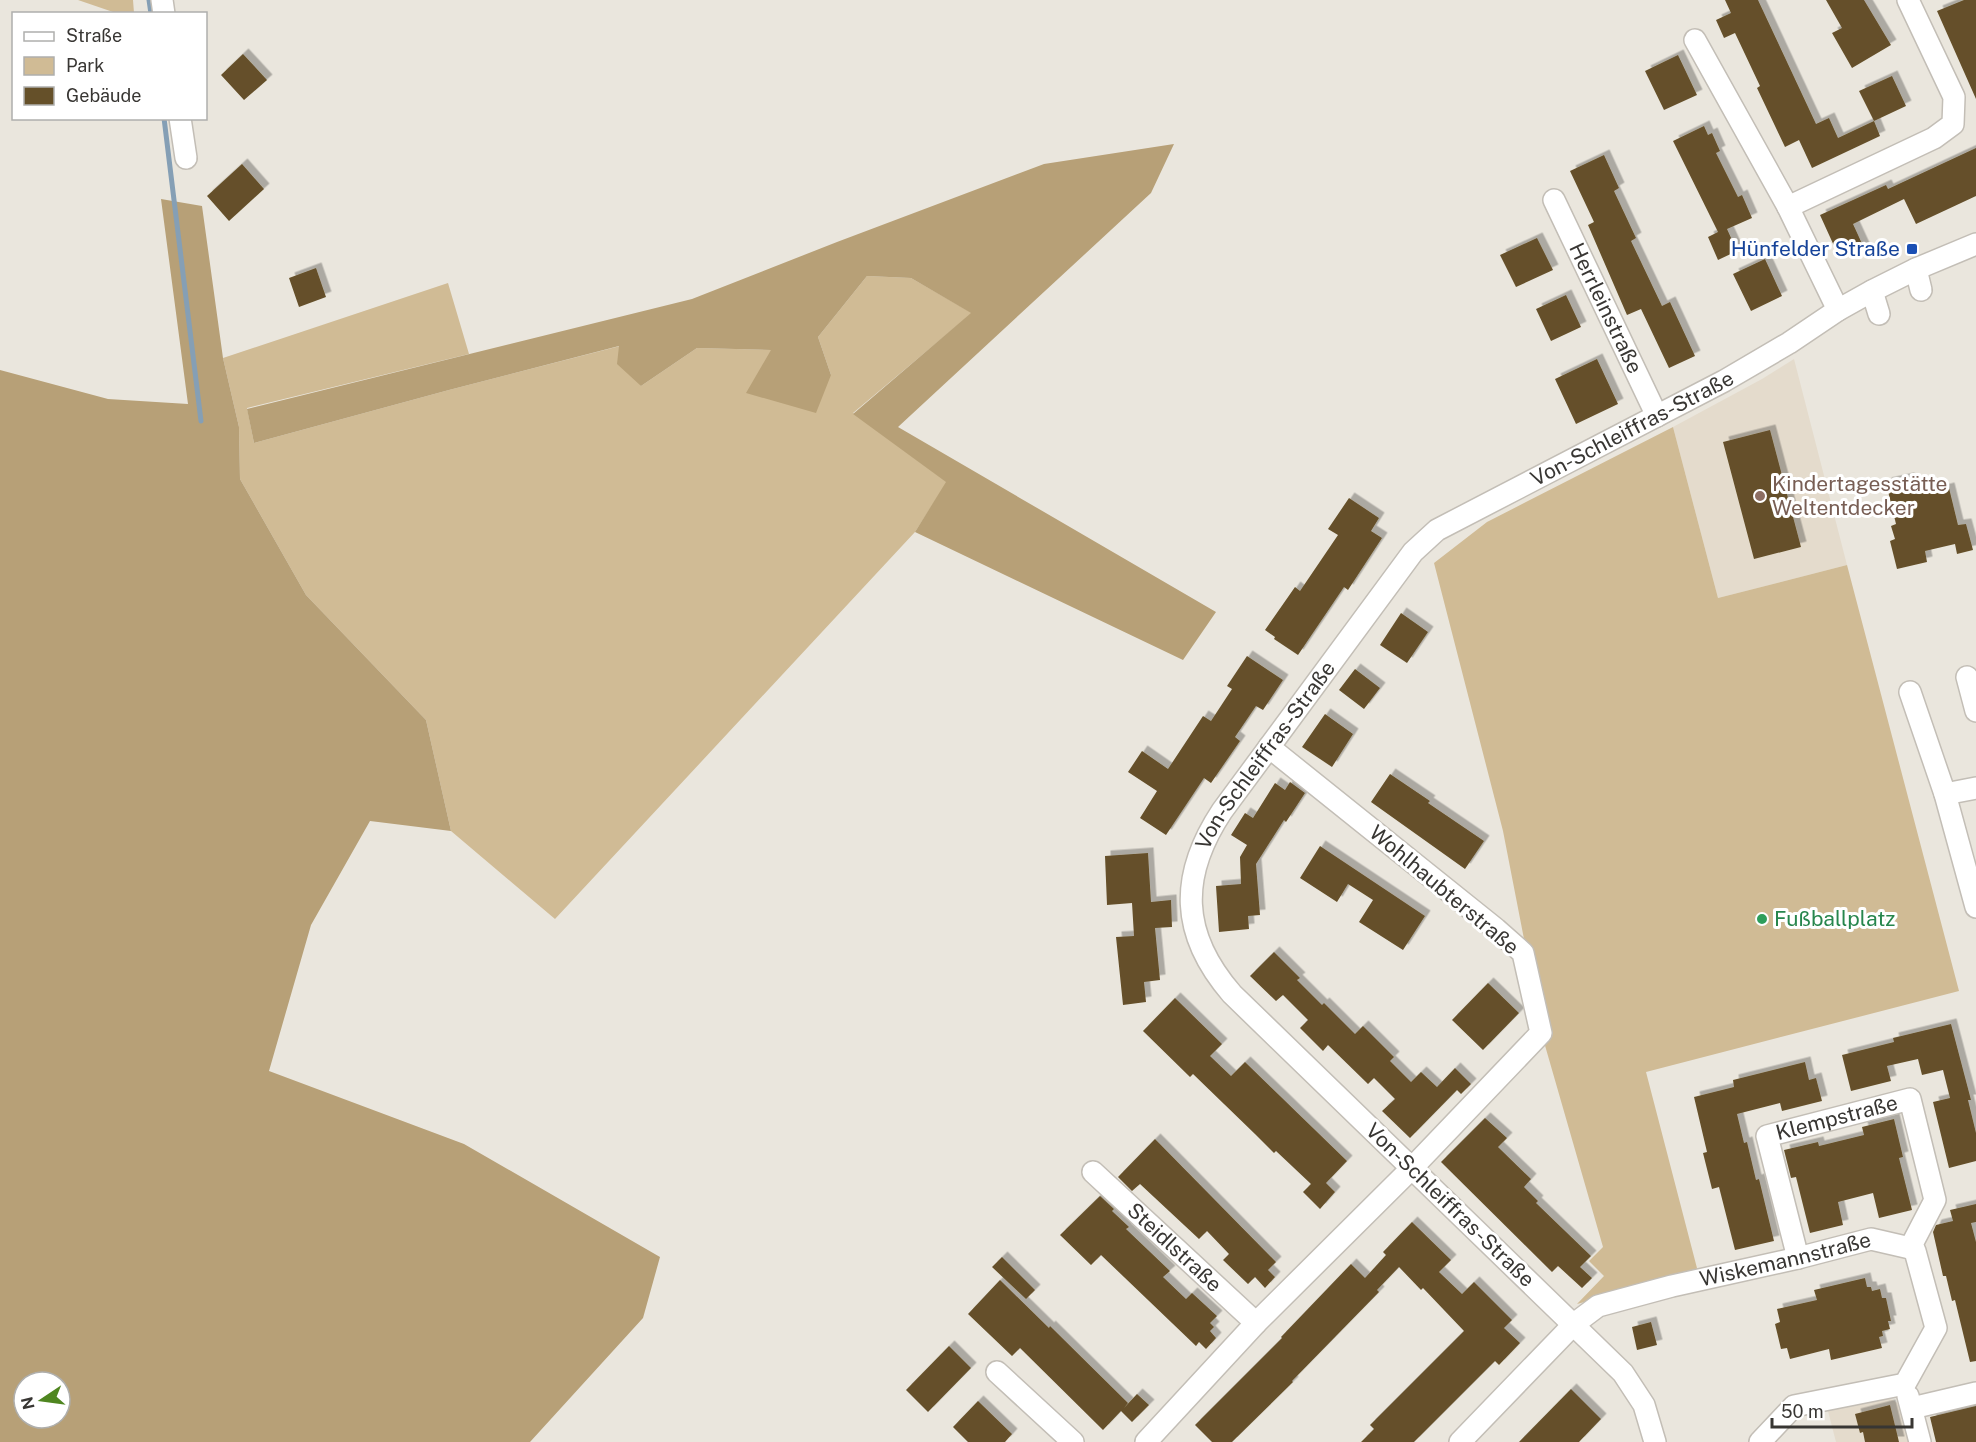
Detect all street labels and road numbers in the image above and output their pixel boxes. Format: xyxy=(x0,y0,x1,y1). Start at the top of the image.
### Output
street label: Herrleinstraße xyxy=(1564,239,1648,377)
street label: Von-Schleiffras-Straße xyxy=(1526,365,1738,491)
street label: Von-Schleiffras-Straße xyxy=(1190,656,1340,853)
street label: Wohlhaubterstraße xyxy=(1364,820,1524,959)
street label: Klempstraße xyxy=(1773,1090,1900,1145)
street label: Von-Schleiffras-Straße xyxy=(1361,1118,1540,1292)
street label: Steidlstraße xyxy=(1122,1197,1227,1297)
street label: Wiskemannstraße xyxy=(1697,1227,1873,1292)

